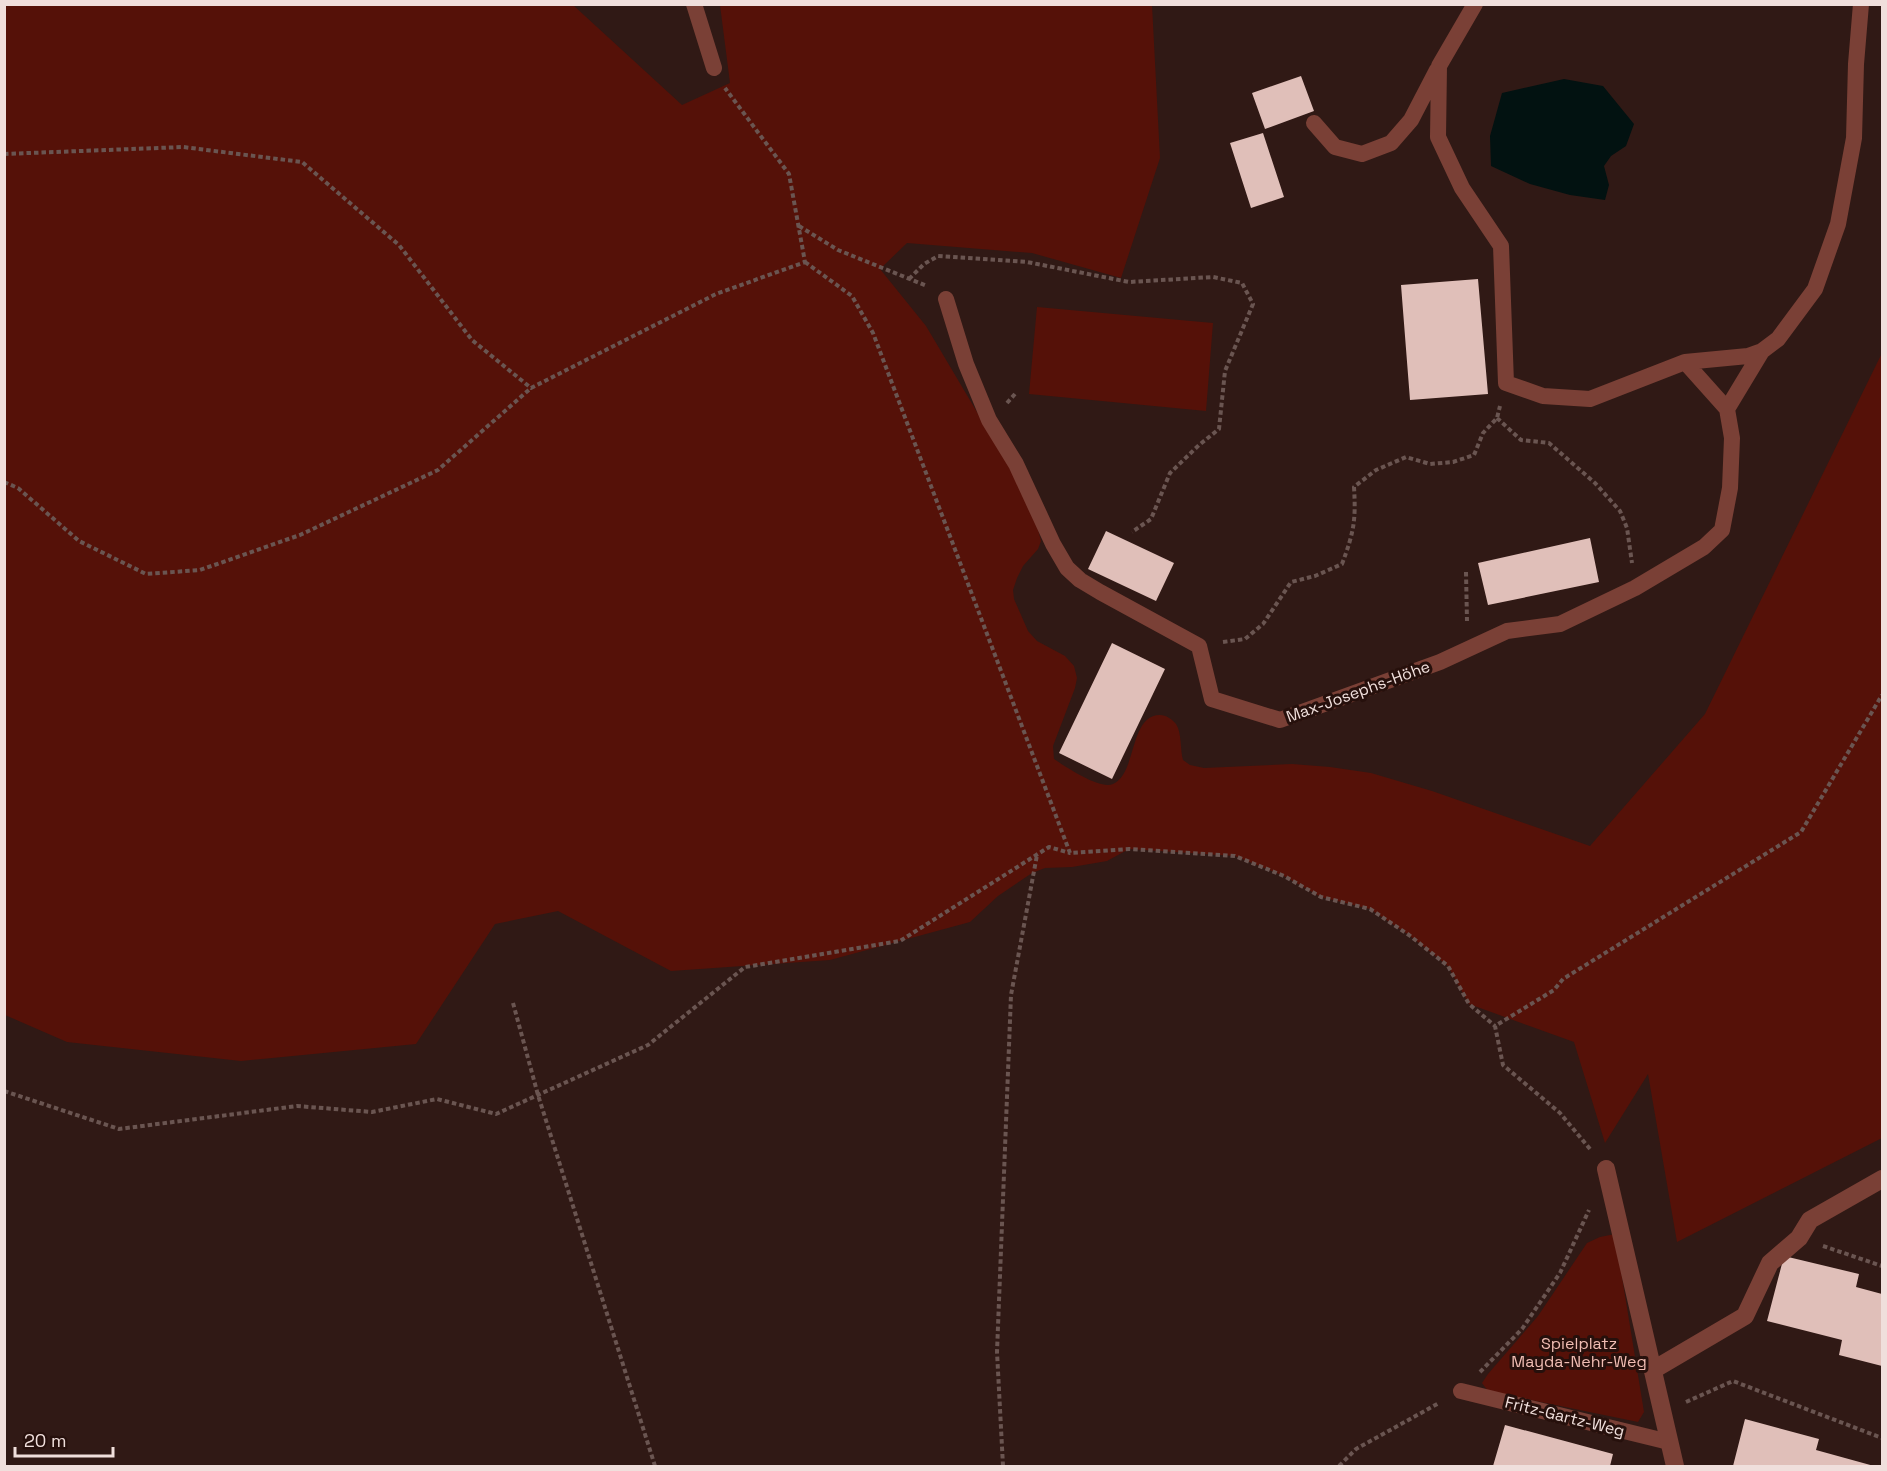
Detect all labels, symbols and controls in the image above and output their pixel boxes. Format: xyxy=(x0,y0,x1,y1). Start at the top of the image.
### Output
street label: Max-Josephs-Höhe xyxy=(1283,656,1433,727)
park label: Spielplatz Mayda-Nehr-Weg xyxy=(1511,1333,1647,1372)
street label: Fritz-Gartz-Weg xyxy=(1503,1391,1627,1442)
scale bar xyxy=(15,1420,112,1458)
text: 20 m xyxy=(24,1429,67,1452)

